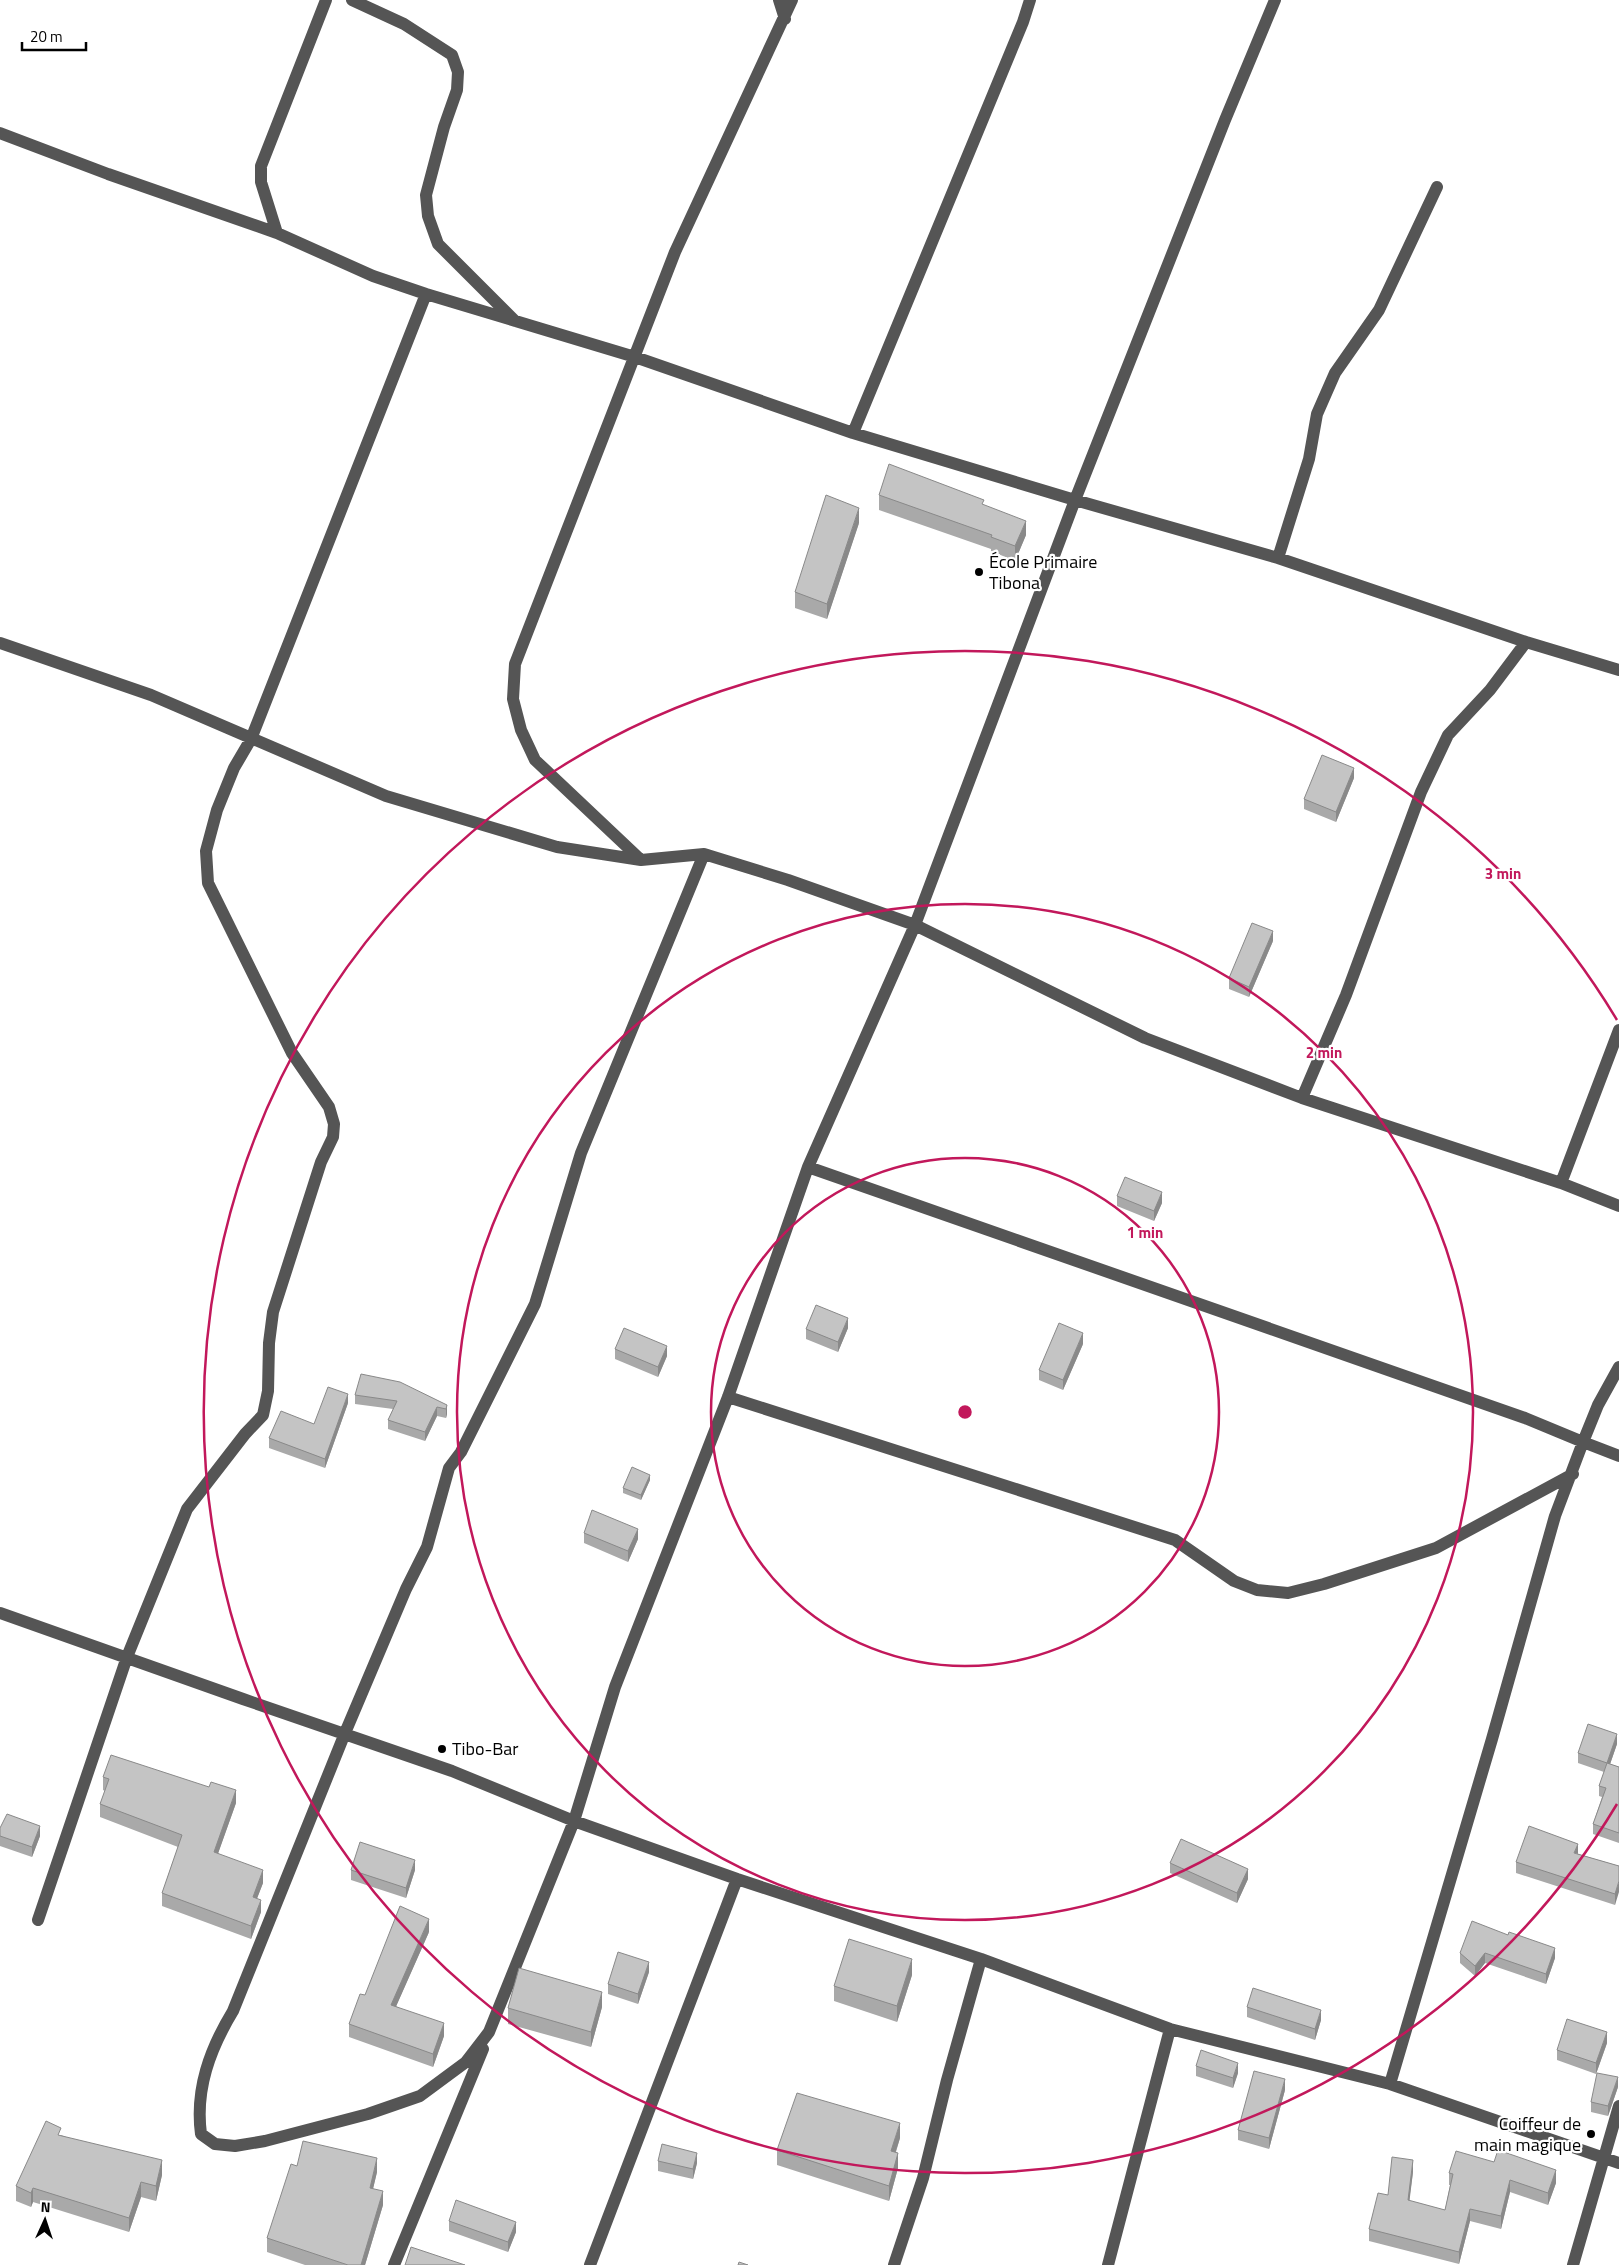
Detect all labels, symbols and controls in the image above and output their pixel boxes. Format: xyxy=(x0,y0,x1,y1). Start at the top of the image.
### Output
scale bar xyxy=(22,20,86,52)
text: 20 m xyxy=(30,25,63,48)
place label: École Primaire Tibona xyxy=(989,548,1097,596)
marker: École Primaire Tibona xyxy=(973,566,985,578)
text: 3 min xyxy=(1485,862,1521,885)
text: 2 min xyxy=(1306,1041,1342,1064)
text: 1 min xyxy=(1127,1221,1163,1244)
centre of rings xyxy=(956,1403,974,1421)
place label: Tibo-Bar xyxy=(452,1735,519,1762)
marker: Tibo-Bar xyxy=(436,1743,448,1755)
place label: Coiffeur de main magique xyxy=(1474,2110,1581,2158)
marker: Coiffeur de main magique xyxy=(1585,2128,1597,2140)
north arrow xyxy=(20,2195,70,2245)
text: N xyxy=(40,2196,51,2217)

